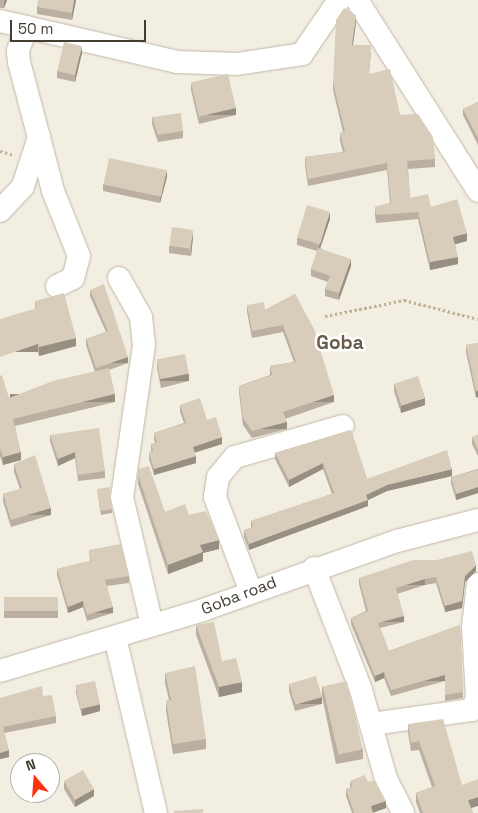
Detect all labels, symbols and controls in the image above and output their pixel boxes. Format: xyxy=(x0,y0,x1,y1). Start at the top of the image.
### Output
scale bar xyxy=(12,10,149,42)
text: 50 m xyxy=(18,19,53,38)
district label: Goba xyxy=(316,332,364,354)
street label: Goba road xyxy=(199,573,279,619)
north arrow xyxy=(10,753,60,803)
text: N xyxy=(23,755,38,775)

